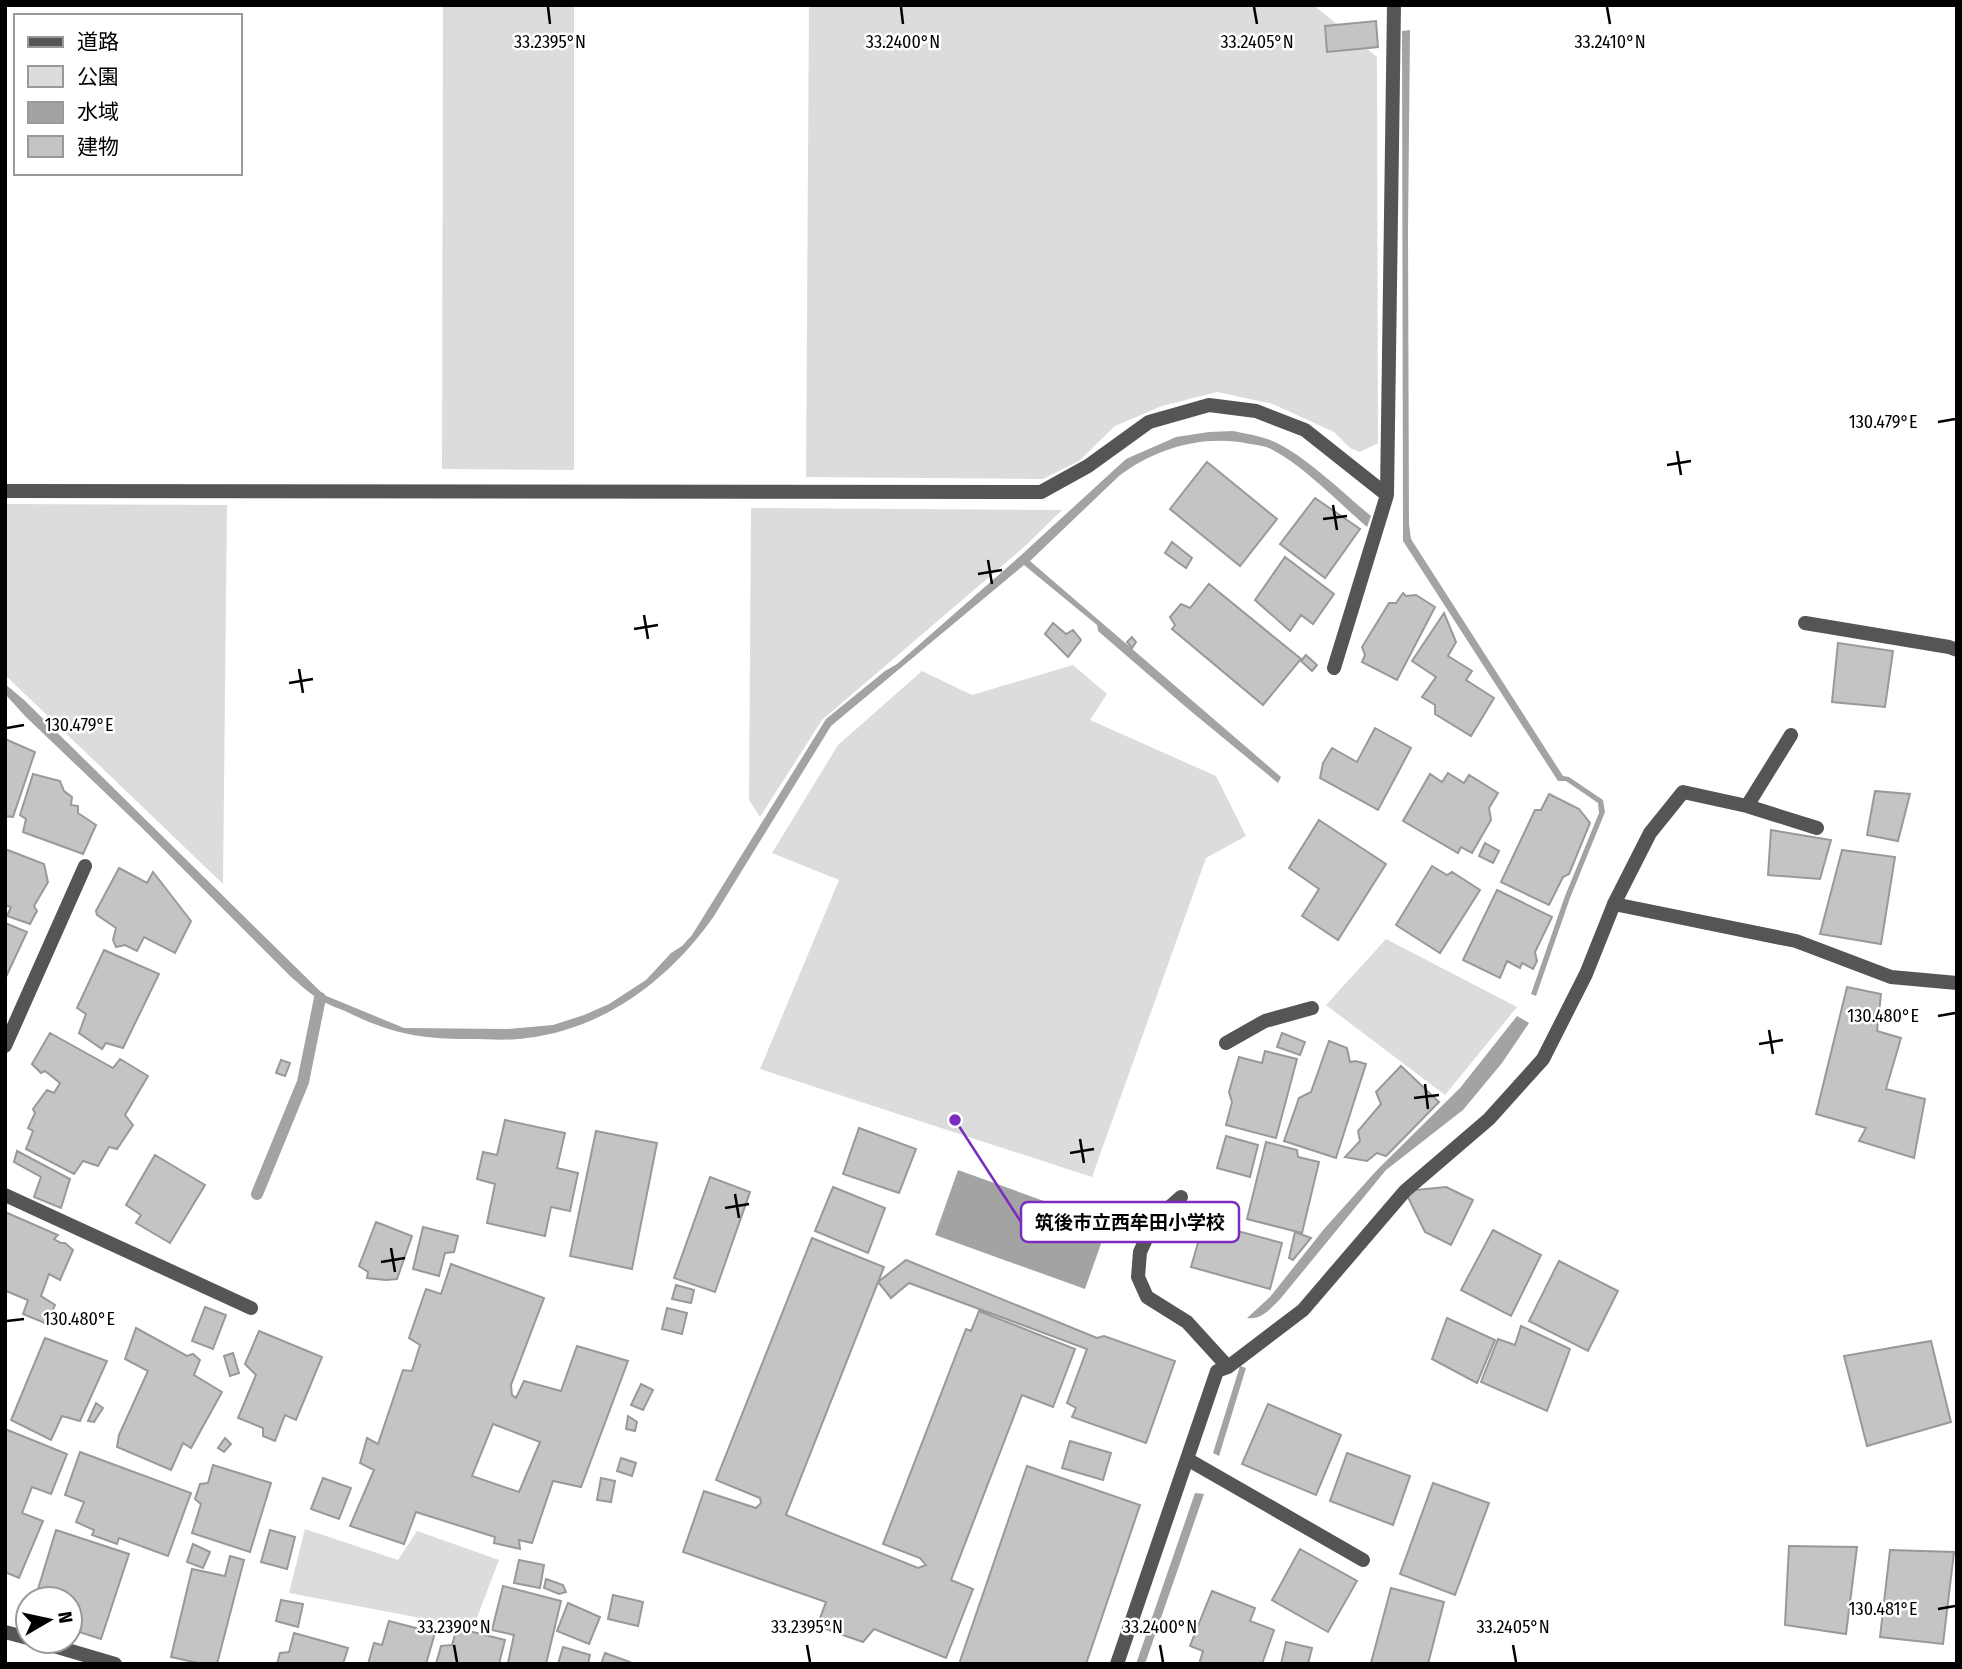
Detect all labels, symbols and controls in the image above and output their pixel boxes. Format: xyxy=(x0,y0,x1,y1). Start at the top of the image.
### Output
legend xyxy=(14,14,242,175)
text: 道路 xyxy=(77,29,119,55)
text: 33.2395°N xyxy=(514,31,586,53)
text: 33.2400°N xyxy=(866,31,940,53)
text: 33.2405°N xyxy=(1220,31,1294,53)
text: 33.2410°N xyxy=(1574,31,1646,53)
text: 公園 xyxy=(77,64,119,90)
text: 水域 xyxy=(77,99,119,125)
text: 建物 xyxy=(77,134,119,160)
text: 130.479°E xyxy=(1849,411,1917,433)
text: 130.479°E xyxy=(45,714,113,736)
text: 130.480°E xyxy=(1847,1005,1919,1027)
callout: 筑後市立西牟田小学校 xyxy=(1021,1202,1239,1242)
text: 筑後市立西牟田小学校 xyxy=(1035,1211,1225,1234)
text: 130.480°E xyxy=(43,1308,115,1330)
north arrow xyxy=(14,1585,84,1655)
text: 130.481°E xyxy=(1849,1598,1917,1620)
text: N xyxy=(53,1610,78,1625)
text: 33.2390°N xyxy=(417,1616,491,1638)
text: 33.2395°N xyxy=(771,1616,843,1638)
text: 33.2400°N xyxy=(1123,1616,1197,1638)
text: 33.2405°N xyxy=(1476,1616,1550,1638)

